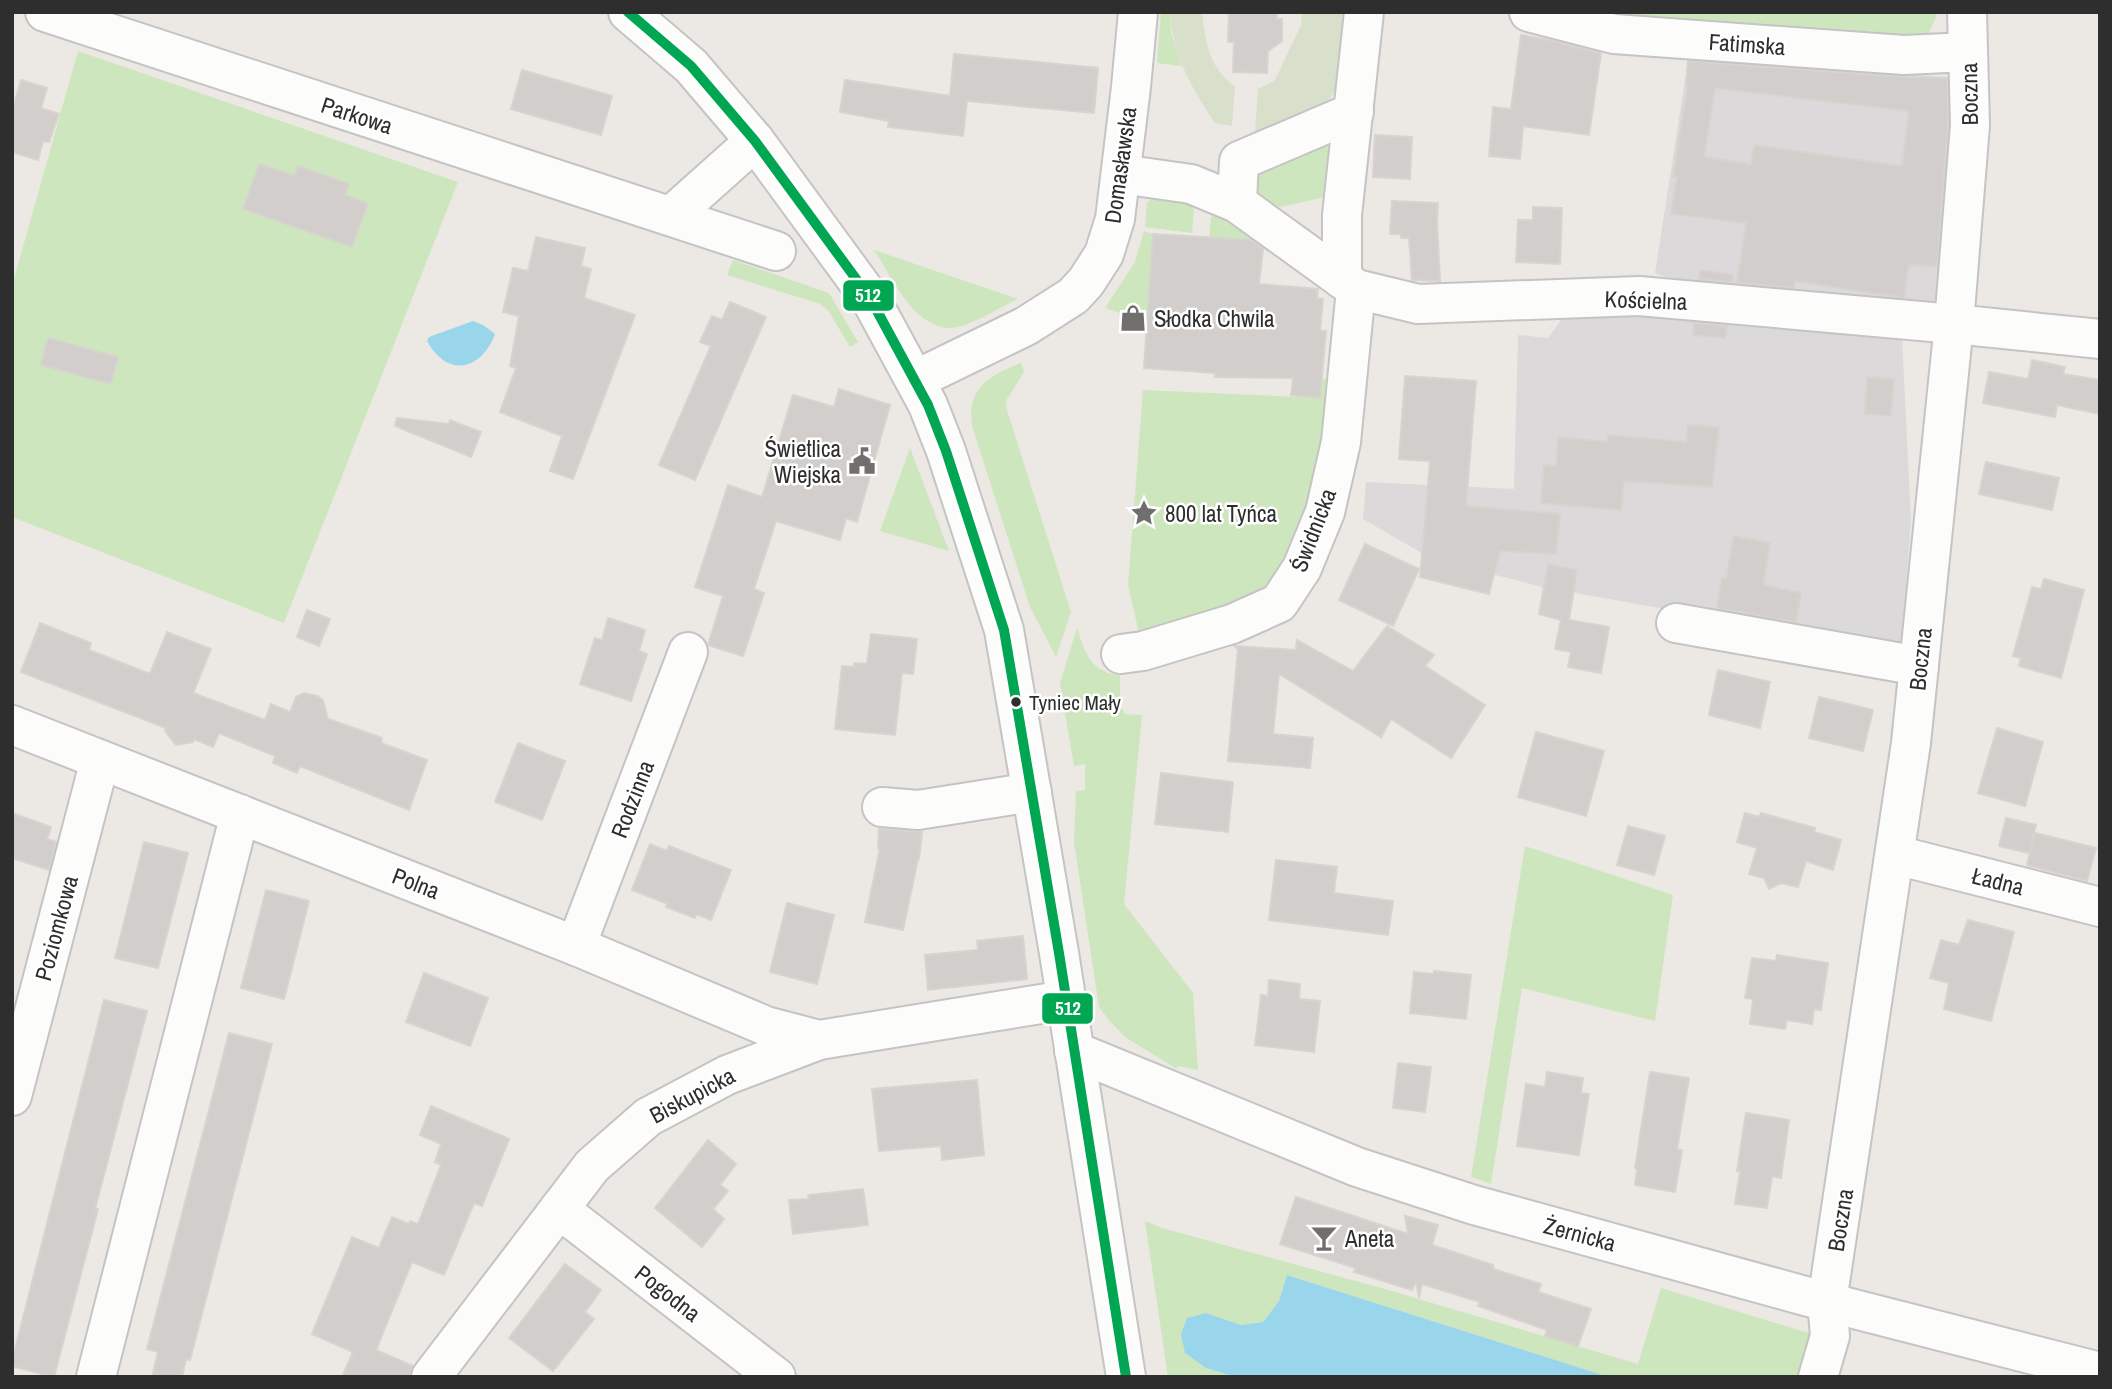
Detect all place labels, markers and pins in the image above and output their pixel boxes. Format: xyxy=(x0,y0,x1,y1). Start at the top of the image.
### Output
shop icon: Słodka Chwila xyxy=(1118,303,1148,333)
place label: Słodka Chwila xyxy=(1154,303,1275,334)
place label: Świetlica Wiejska xyxy=(764,433,842,490)
public building icon: Świetlica Wiejska xyxy=(847,446,877,476)
place icon: 800 lat Tyńca xyxy=(1129,498,1159,528)
place label: 800 lat Tyńca xyxy=(1165,498,1277,529)
place label: Tyniec Mały xyxy=(1029,688,1121,717)
marker: Tyniec Mały xyxy=(1009,695,1023,709)
bar icon: Aneta xyxy=(1309,1223,1339,1253)
place label: Aneta xyxy=(1344,1223,1395,1254)

